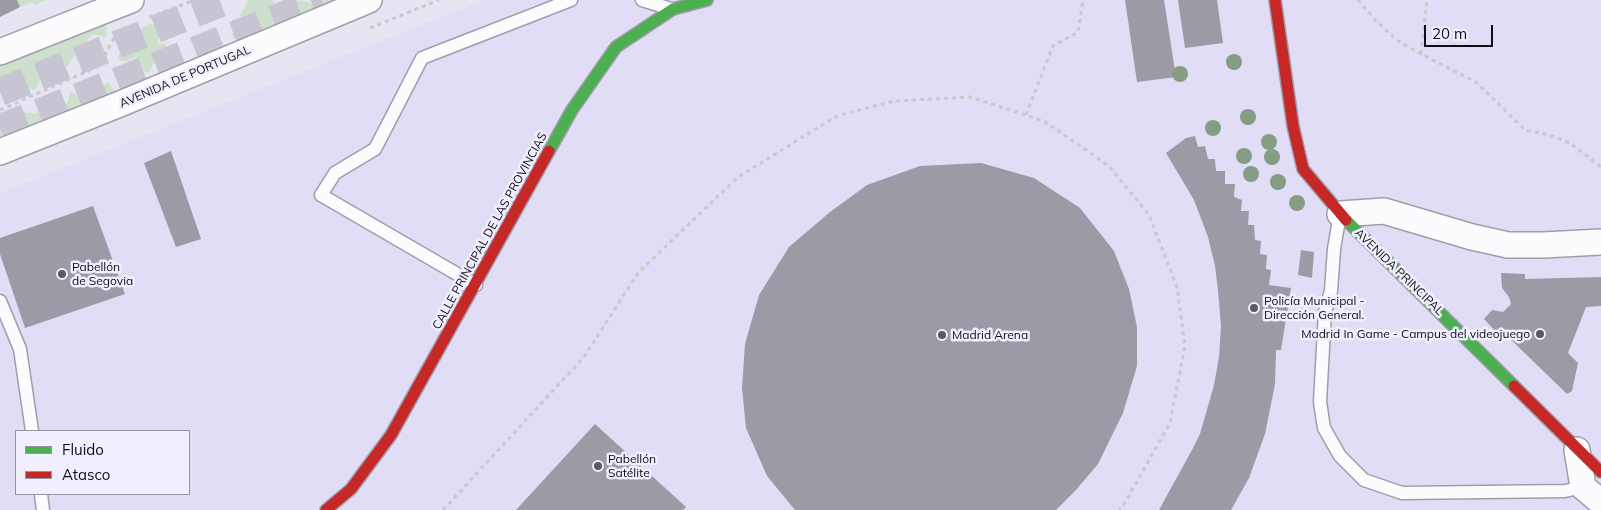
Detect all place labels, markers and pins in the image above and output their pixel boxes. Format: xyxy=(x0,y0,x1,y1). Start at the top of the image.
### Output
place label: Pabellón de Segovia xyxy=(72,260,133,288)
marker: Pabellón de Segovia xyxy=(56,268,68,280)
place label: Policía Municipal - Dirección General. xyxy=(1264,294,1365,322)
marker: Policía Municipal - Dirección General. xyxy=(1248,302,1260,314)
place label: Madrid In Game - Campus del videojuego xyxy=(1301,327,1530,341)
place label: Madrid Arena xyxy=(952,328,1028,342)
marker: Madrid In Game - Campus del videojuego xyxy=(1534,328,1546,340)
marker: Madrid Arena xyxy=(936,329,948,341)
place label: Pabellón Satélite xyxy=(608,452,656,480)
marker: Pabellón Satélite xyxy=(592,460,604,472)

